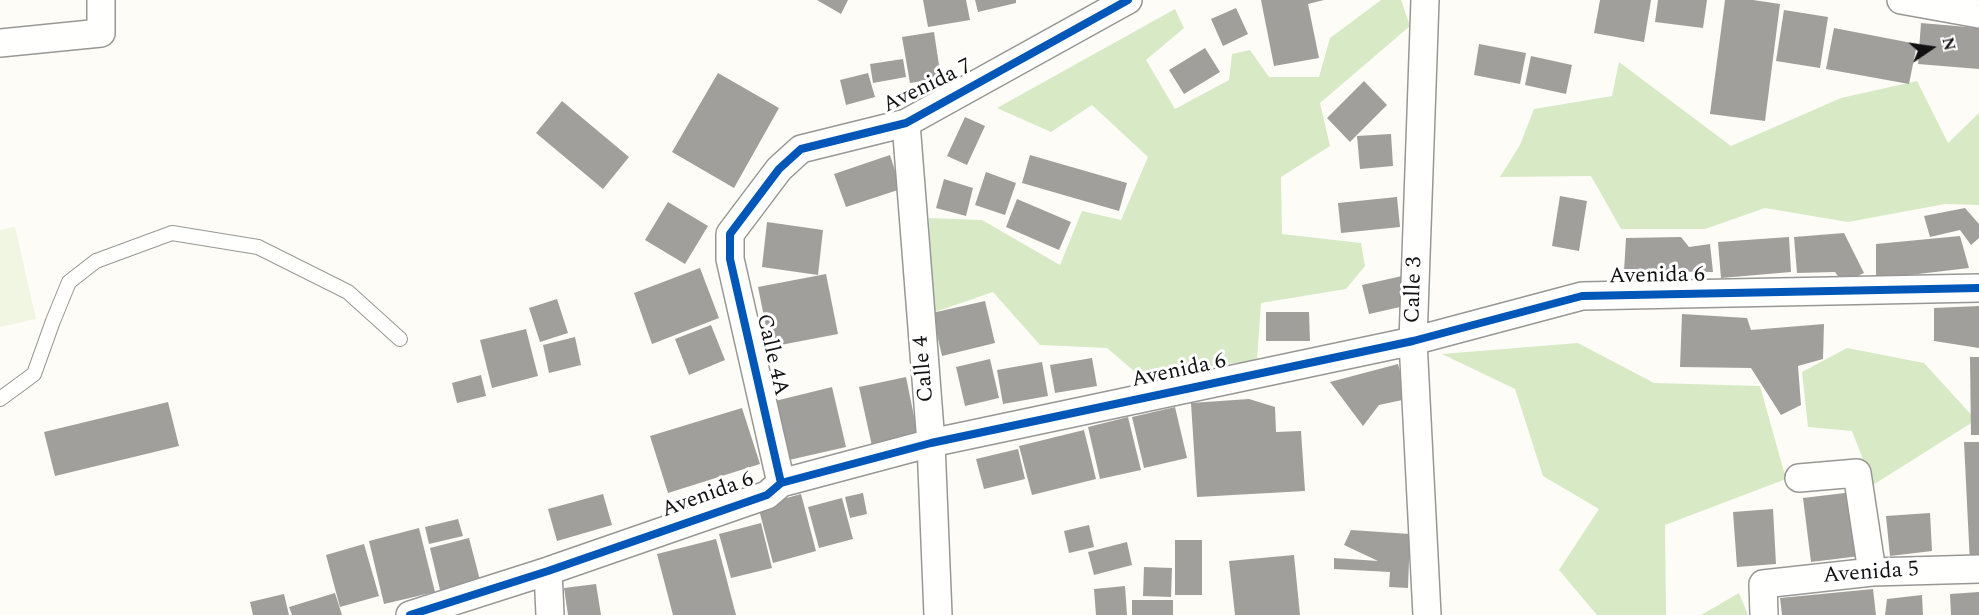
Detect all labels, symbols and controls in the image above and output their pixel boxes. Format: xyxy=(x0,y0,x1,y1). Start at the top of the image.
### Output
north arrow xyxy=(1901,18,1961,78)
text: N xyxy=(1935,35,1962,53)
street label: Avenida 7 xyxy=(879,54,977,120)
street label: Calle 3 xyxy=(1401,256,1429,324)
street label: Avenida 6 xyxy=(1609,263,1705,291)
street label: Calle 4A xyxy=(749,311,793,399)
street label: Calle 4 xyxy=(909,335,941,403)
street label: Avenida 6 xyxy=(1129,349,1229,395)
street label: Avenida 6 xyxy=(658,467,758,525)
street label: Avenida 5 xyxy=(1822,557,1920,591)

